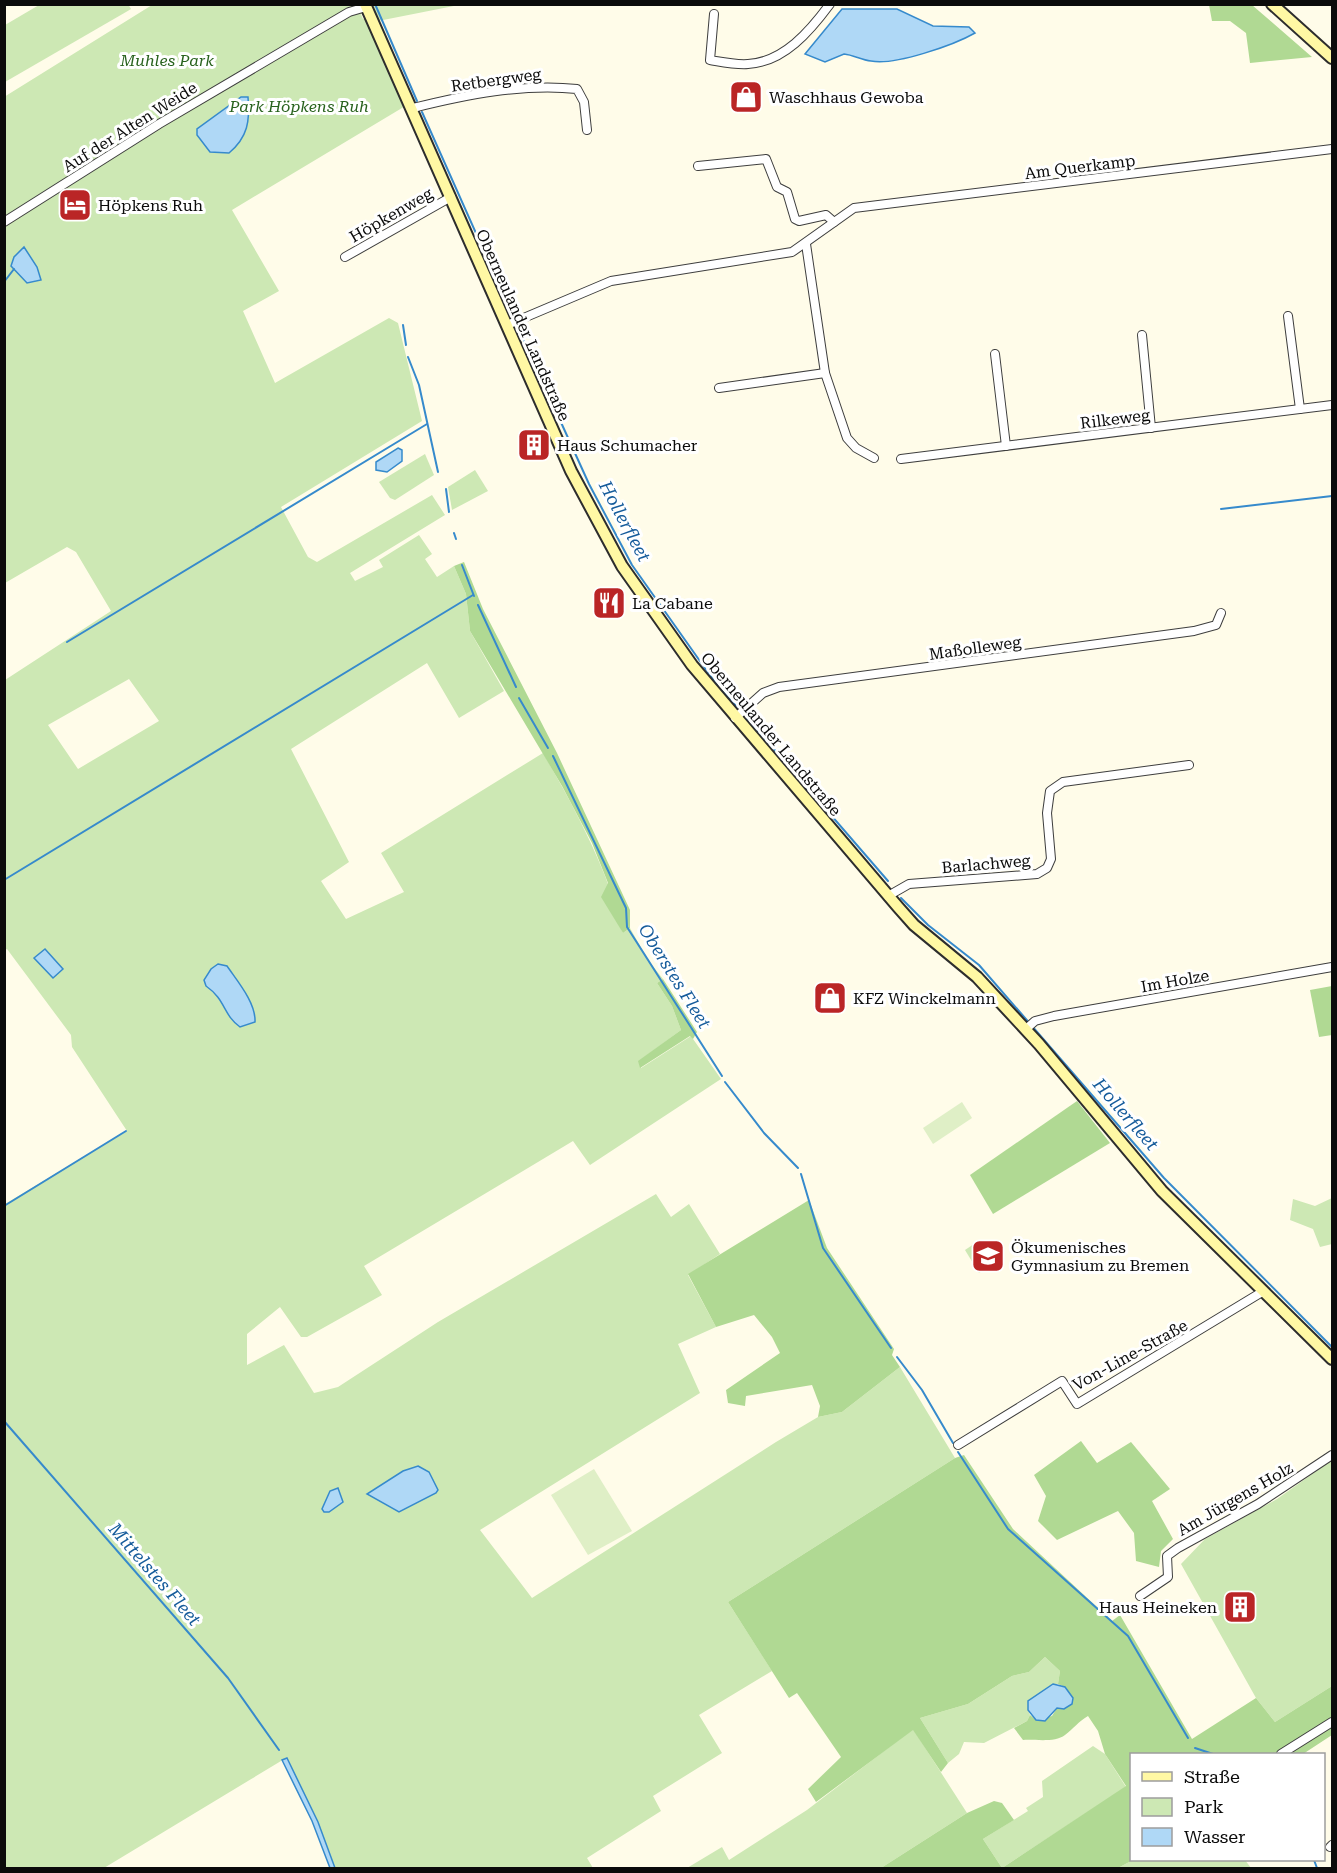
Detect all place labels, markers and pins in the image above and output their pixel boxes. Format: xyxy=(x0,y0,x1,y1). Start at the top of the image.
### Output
shop icon: Waschhaus Gewoba xyxy=(728,79,764,115)
place label: Waschhaus Gewoba xyxy=(769,88,924,107)
hotel icon: Höpkens Ruh xyxy=(57,187,93,223)
place label: Höpkens Ruh xyxy=(98,196,203,215)
building icon: Haus Schumacher xyxy=(516,427,552,463)
place label: Haus Schumacher xyxy=(557,436,698,455)
restaurant icon: La Cabane xyxy=(591,585,627,621)
place label: La Cabane xyxy=(632,594,713,613)
shop icon: KFZ Winckelmann xyxy=(812,980,848,1016)
place label: KFZ Winckelmann xyxy=(853,989,996,1008)
school or university icon: Ökumenisches Gymnasium zu Bremen xyxy=(970,1238,1006,1274)
place label: Ökumenisches Gymnasium zu Bremen xyxy=(1011,1238,1189,1275)
building icon: Haus Heineken xyxy=(1222,1589,1258,1625)
place label: Haus Heineken xyxy=(1099,1598,1217,1617)

